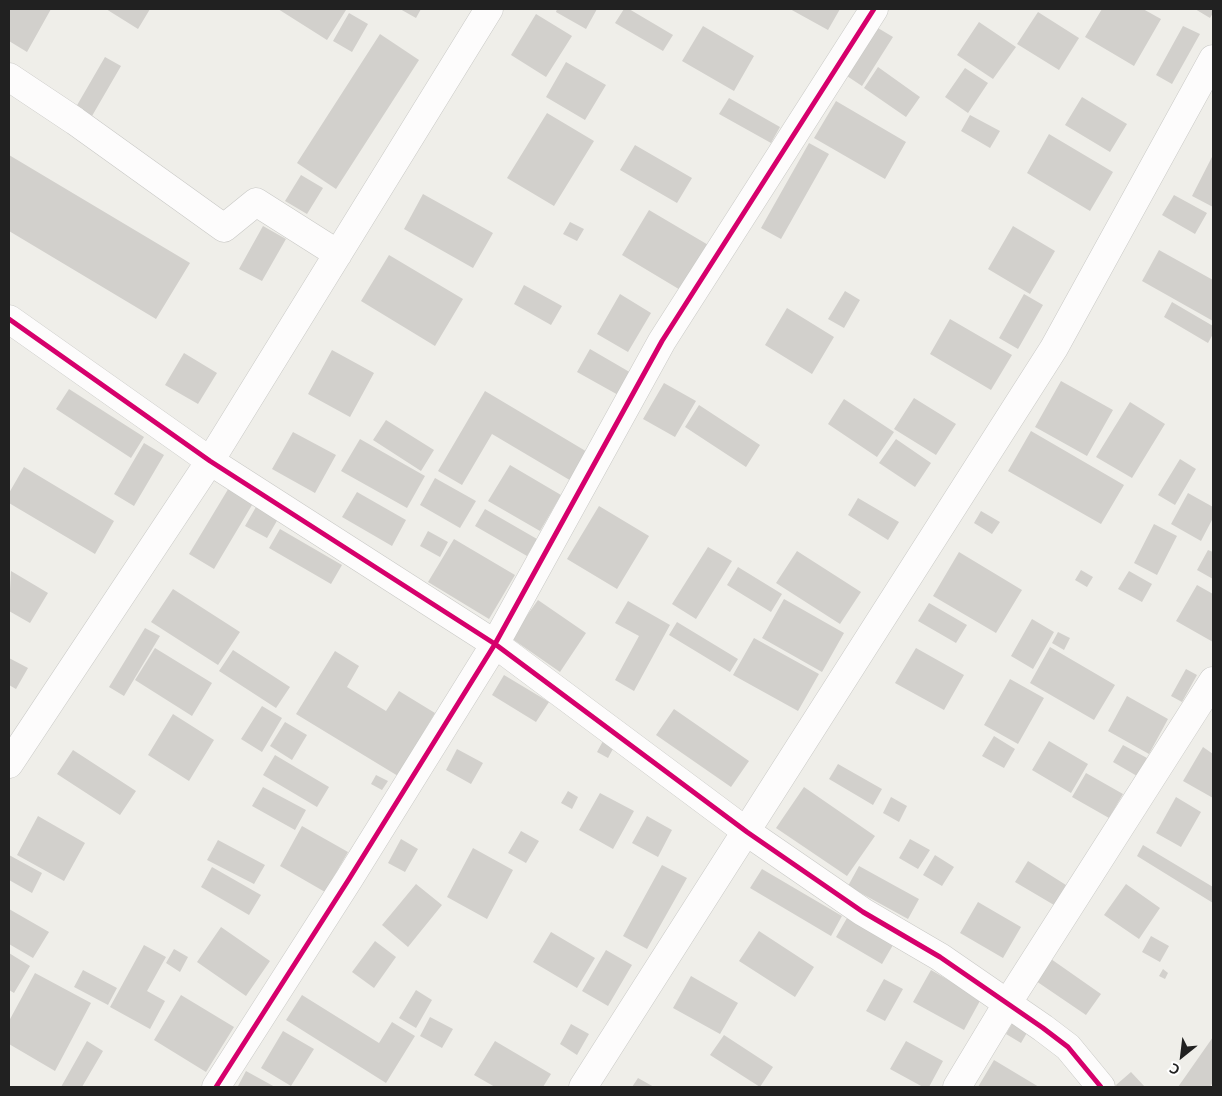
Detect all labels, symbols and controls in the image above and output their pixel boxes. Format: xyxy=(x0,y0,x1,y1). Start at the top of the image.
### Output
north arrow xyxy=(1157,1031,1207,1081)
text: С xyxy=(1167,1060,1183,1078)

